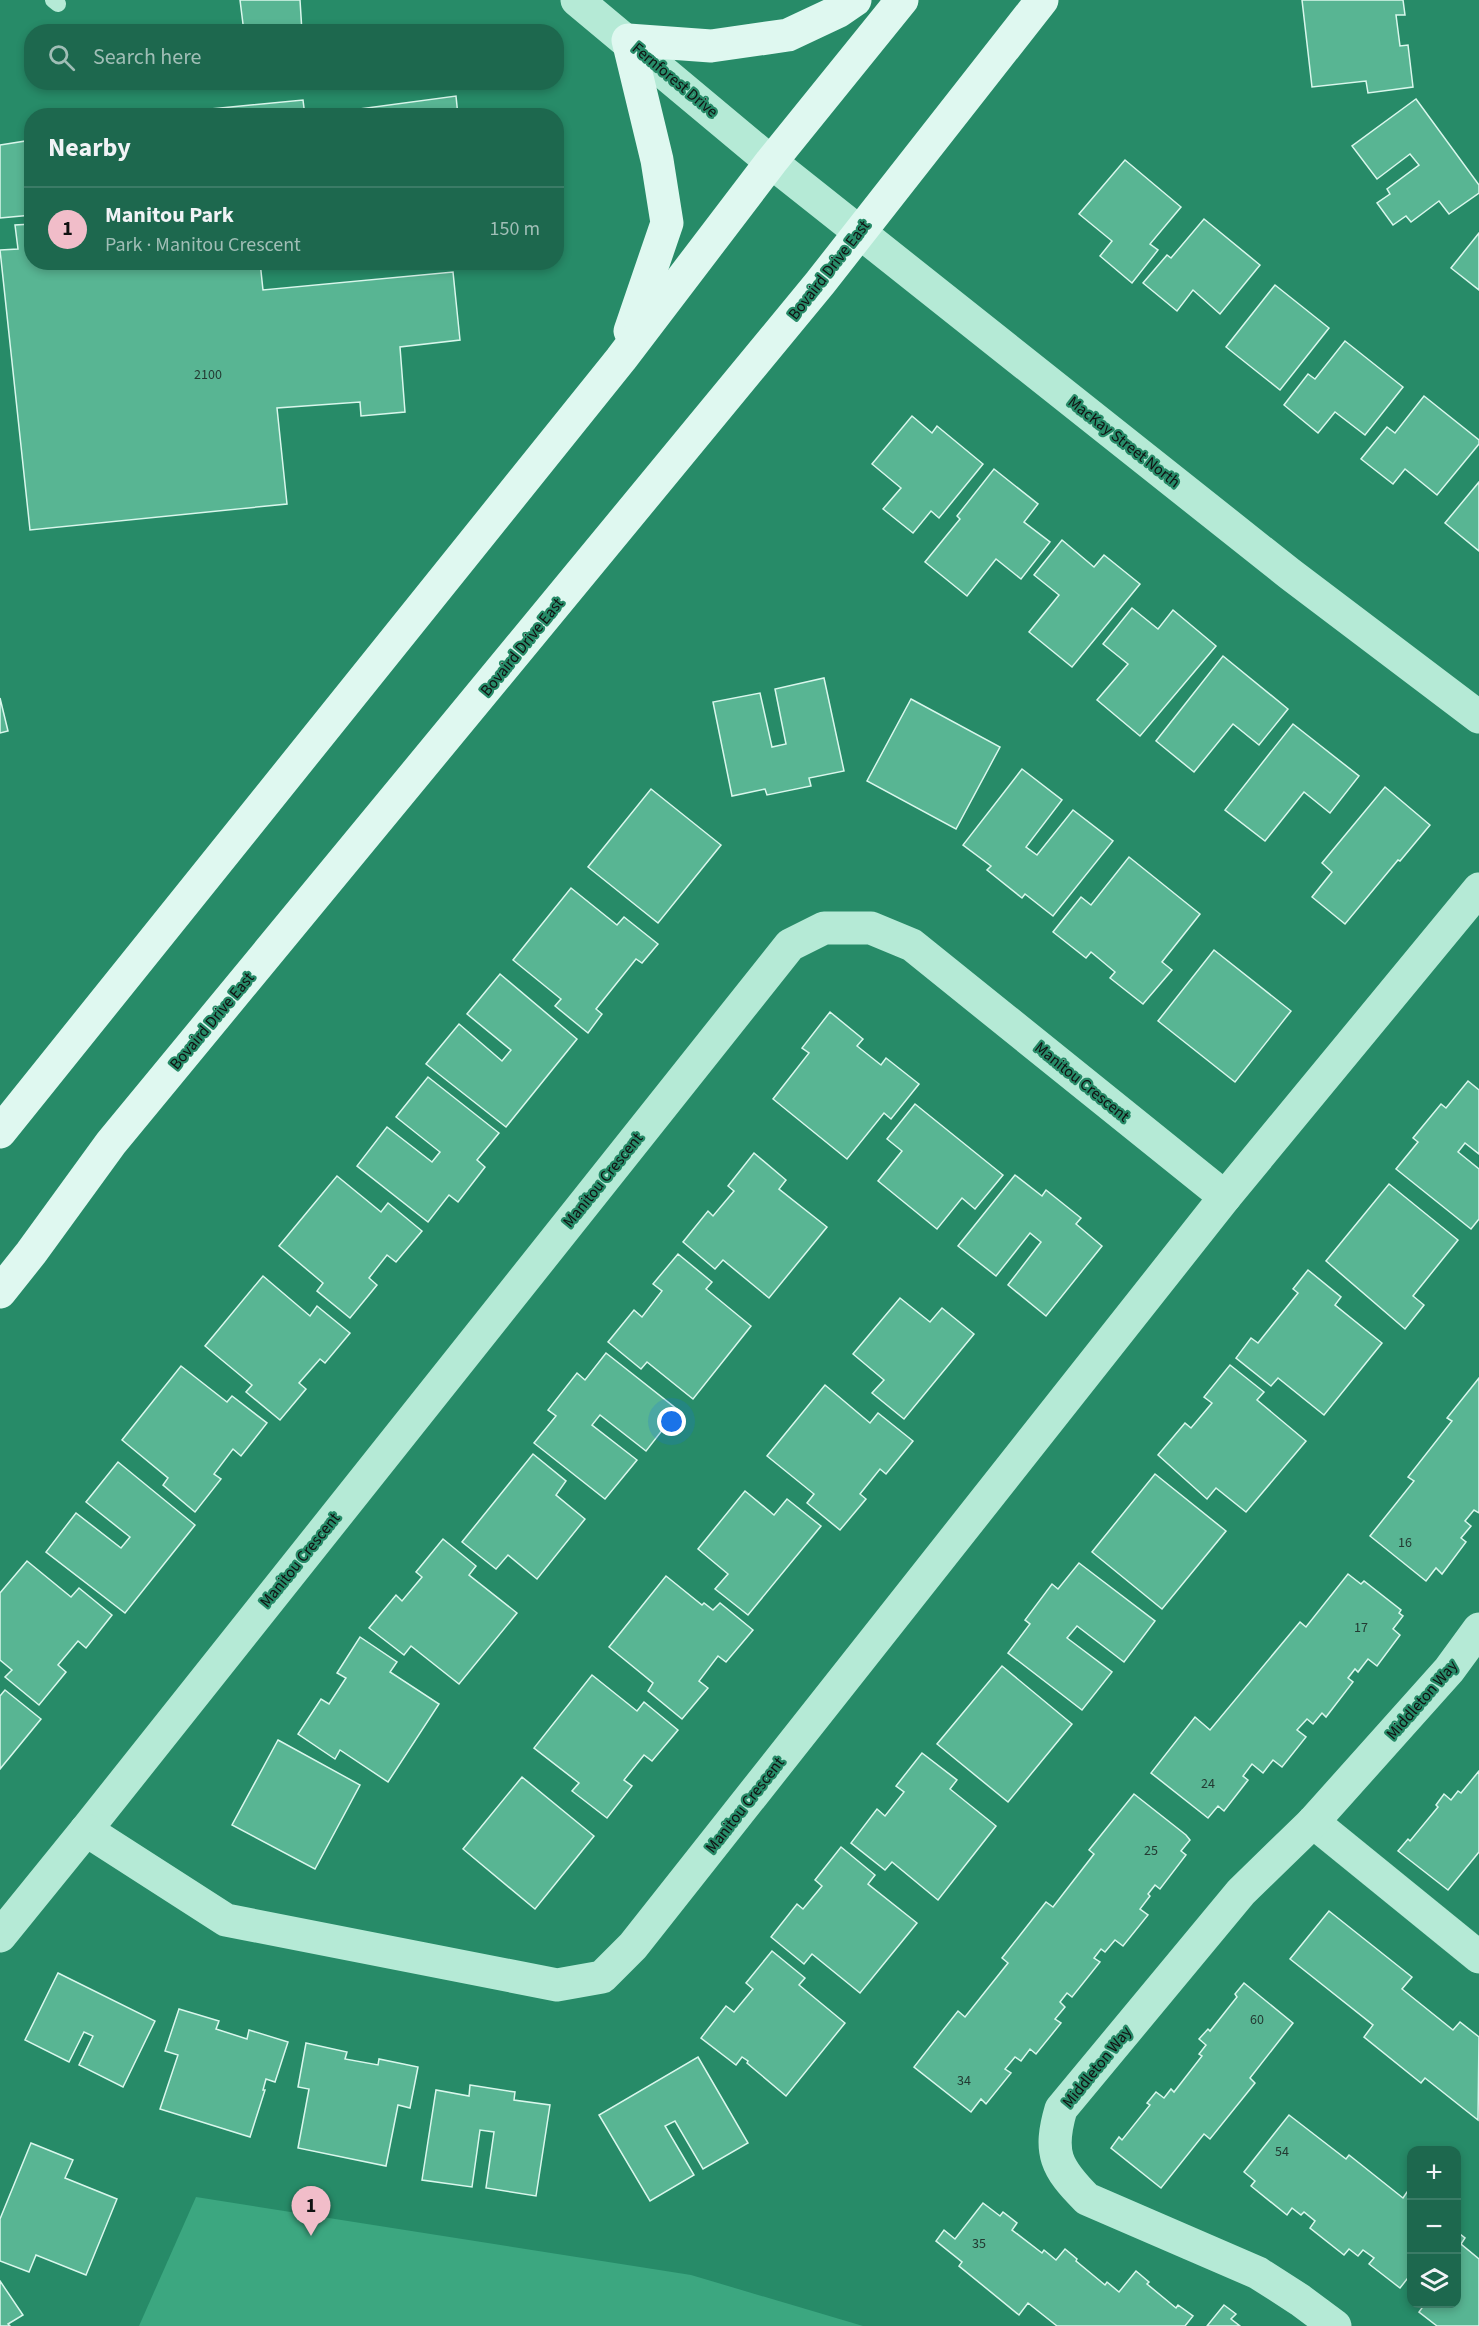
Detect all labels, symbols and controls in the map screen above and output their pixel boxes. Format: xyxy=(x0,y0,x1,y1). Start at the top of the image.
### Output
search box xyxy=(24,24,564,90)
street label: Fernforest Drive xyxy=(627,37,723,123)
icon: search xyxy=(45,41,78,74)
text: Search here xyxy=(93,41,201,73)
text: Nearby xyxy=(48,129,131,166)
text: Manitou Park xyxy=(105,199,234,231)
text: 1 xyxy=(62,215,73,243)
text: 150 m xyxy=(490,215,540,243)
street label: Bovaird Drive East xyxy=(783,215,875,324)
text: Park · Manitou Crescent xyxy=(105,231,301,259)
house number: 2100 xyxy=(194,365,222,385)
street label: MacKay Street North xyxy=(1063,391,1185,493)
street label: Bovaird Drive East xyxy=(475,593,569,701)
street label: Bovaird Drive East xyxy=(165,967,260,1074)
street label: Manitou Crescent xyxy=(1030,1037,1135,1128)
street label: Manitou Crescent xyxy=(558,1127,649,1232)
your location xyxy=(657,1407,686,1436)
street label: Manitou Crescent xyxy=(255,1507,346,1612)
house number: 16 xyxy=(1398,1533,1412,1553)
house number: 17 xyxy=(1354,1618,1368,1638)
street label: Middleton Way xyxy=(1381,1655,1463,1745)
street label: Manitou Crescent xyxy=(701,1752,790,1858)
house number: 24 xyxy=(1201,1774,1215,1794)
house number: 25 xyxy=(1144,1841,1158,1861)
house number: 60 xyxy=(1250,2010,1264,2030)
street label: Middleton Way xyxy=(1057,2021,1137,2112)
house number: 34 xyxy=(957,2071,971,2091)
house number: 54 xyxy=(1275,2142,1289,2162)
map controls xyxy=(1407,2146,1461,2308)
button: + xyxy=(1407,2146,1461,2200)
pin: 1 xyxy=(292,2186,330,2236)
button: − xyxy=(1407,2200,1461,2254)
house number: 35 xyxy=(972,2234,986,2254)
button: layers xyxy=(1407,2254,1461,2308)

